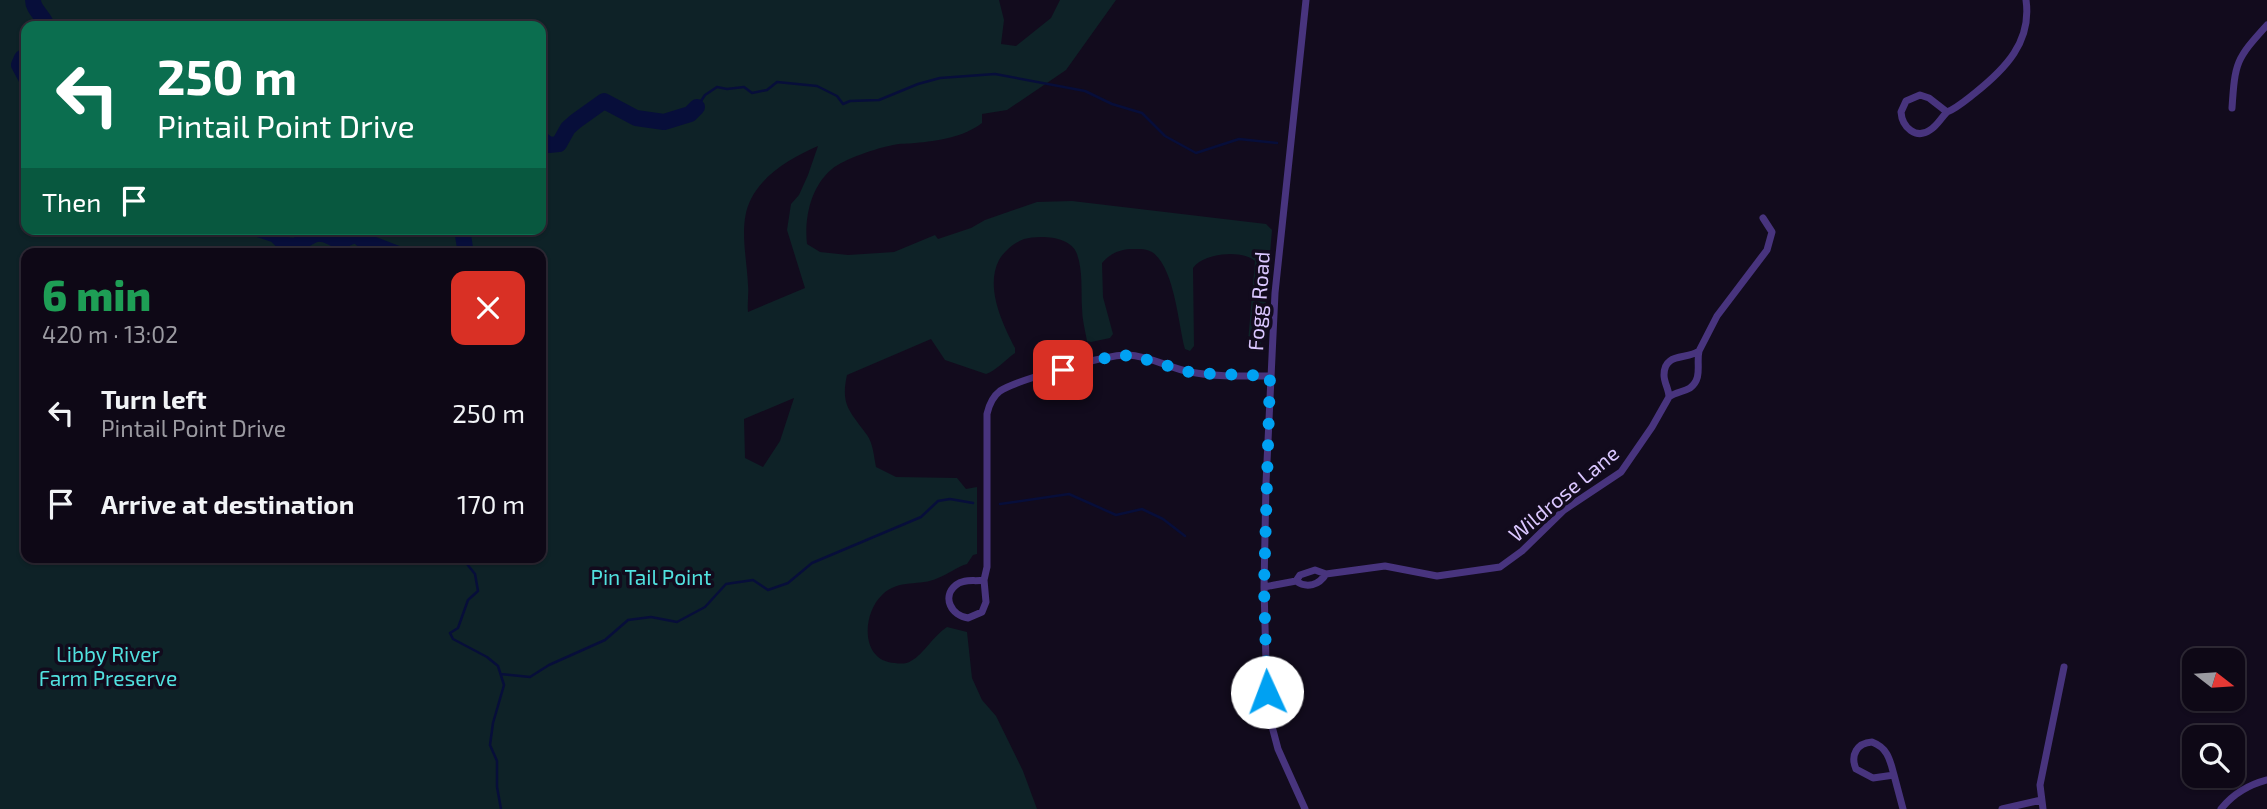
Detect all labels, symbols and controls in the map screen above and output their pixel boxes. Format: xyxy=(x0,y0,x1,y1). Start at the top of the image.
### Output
text: 250 m xyxy=(157,46,297,105)
icon: left xyxy=(42,49,133,140)
text: Pintail Point Drive xyxy=(157,106,415,144)
icon: arrive xyxy=(115,182,153,220)
text: Then xyxy=(42,186,101,217)
street label: Fogg Road xyxy=(1242,251,1274,351)
text: 6 min xyxy=(42,269,151,319)
button: close xyxy=(451,271,525,345)
text: 420 m · 13:02 xyxy=(42,320,178,348)
pin xyxy=(1033,340,1093,400)
icon: arrive xyxy=(1044,351,1082,389)
text: Turn left xyxy=(101,383,207,414)
icon: left xyxy=(42,394,80,432)
text: 250 m xyxy=(452,397,525,428)
text: Pintail Point Drive xyxy=(101,414,286,442)
street label: Wildrose Lane xyxy=(1503,440,1623,546)
icon: arrive xyxy=(42,485,80,523)
text: Arrive at destination xyxy=(101,488,354,519)
text: 170 m xyxy=(457,488,525,519)
park label: Pin Tail Point xyxy=(591,564,711,589)
park label: Libby River Farm Preserve xyxy=(39,641,177,690)
north arrow xyxy=(2182,648,2245,710)
map controls xyxy=(2182,648,2245,788)
position arrow xyxy=(1230,655,1304,729)
button: search xyxy=(2182,725,2245,788)

